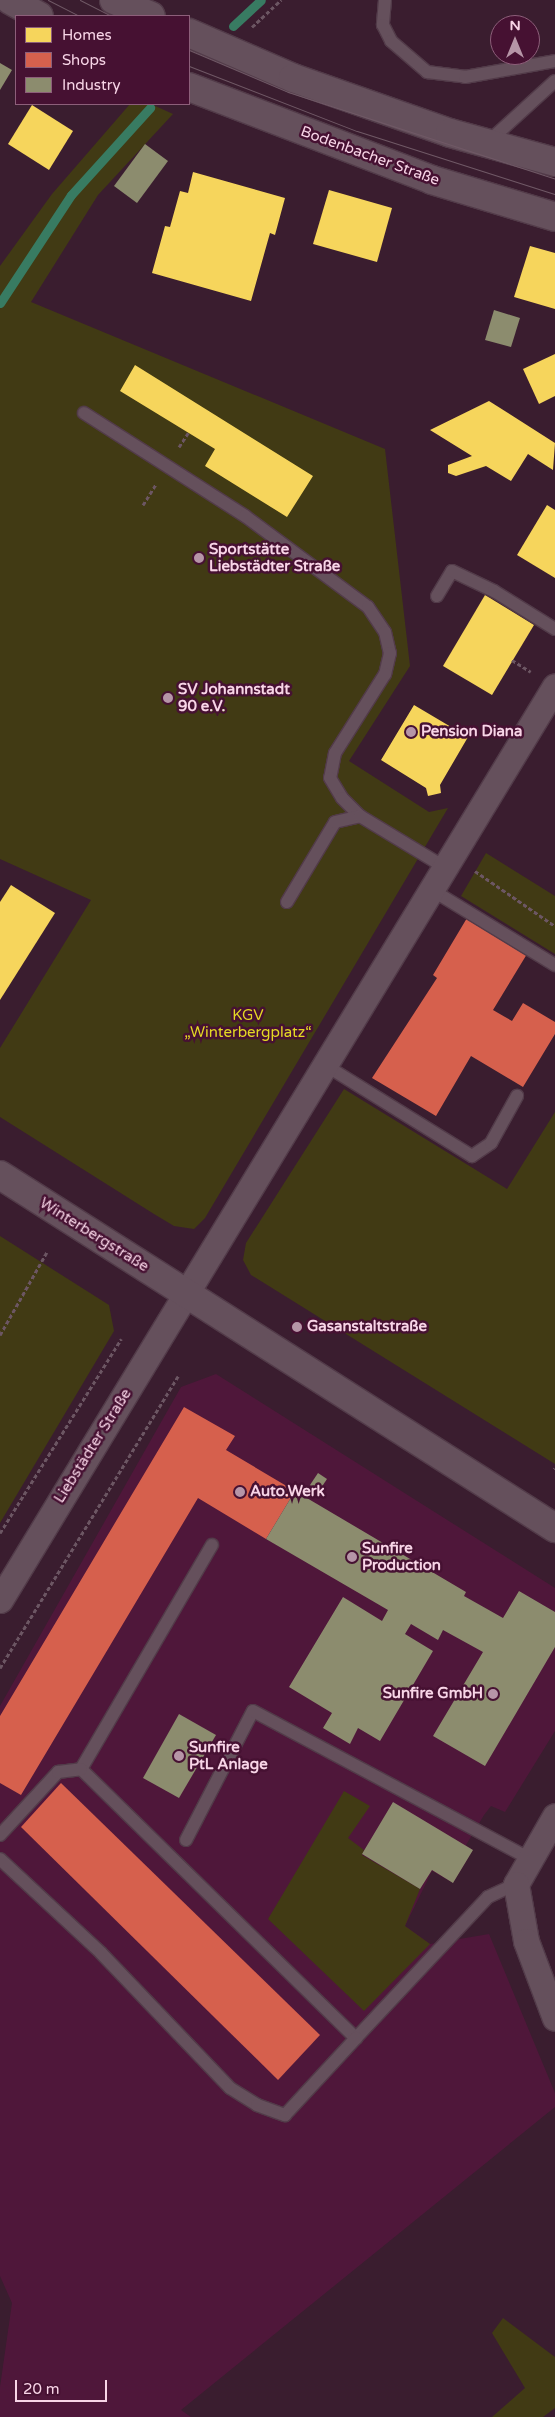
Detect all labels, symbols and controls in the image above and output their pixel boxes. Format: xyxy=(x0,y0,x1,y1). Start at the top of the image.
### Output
legend xyxy=(15,15,190,105)
north arrow xyxy=(490,15,540,65)
text: N xyxy=(509,17,521,34)
text: Homes xyxy=(62,26,112,44)
text: Shops xyxy=(62,51,106,69)
text: Industry xyxy=(62,76,121,94)
street label: Bodenbacher Straße xyxy=(298,123,442,189)
place label: Sportstätte Liebstädter Straße xyxy=(209,540,340,575)
marker: Sportstätte Liebstädter Straße xyxy=(193,552,205,564)
place label: SV Johannstadt 90 e.V. xyxy=(178,680,290,715)
marker: SV Johannstadt 90 e.V. xyxy=(162,692,174,704)
place label: Pension Diana xyxy=(421,723,522,741)
marker: Pension Diana xyxy=(405,726,417,738)
park label: KGV „Winterbergplatz“ xyxy=(184,1006,312,1041)
street label: Winterbergstraße xyxy=(36,1194,152,1276)
place label: Gasanstaltstraße xyxy=(307,1318,427,1336)
marker: Gasanstaltstraße xyxy=(291,1321,303,1333)
street label: Liebstädter Straße xyxy=(51,1386,135,1506)
place label: Auto.Werk xyxy=(250,1483,325,1501)
marker: Auto.Werk xyxy=(234,1486,246,1498)
place label: Sunfire Production xyxy=(362,1539,441,1574)
marker: Sunfire Production xyxy=(346,1551,358,1563)
place label: Sunfire GmbH xyxy=(383,1685,483,1703)
marker: Sunfire GmbH xyxy=(487,1688,499,1700)
place label: Sunfire PtL Anlage xyxy=(189,1738,268,1773)
marker: Sunfire PtL Anlage xyxy=(173,1750,185,1762)
scale bar xyxy=(18,2370,110,2402)
text: 20 m xyxy=(23,2380,60,2398)

